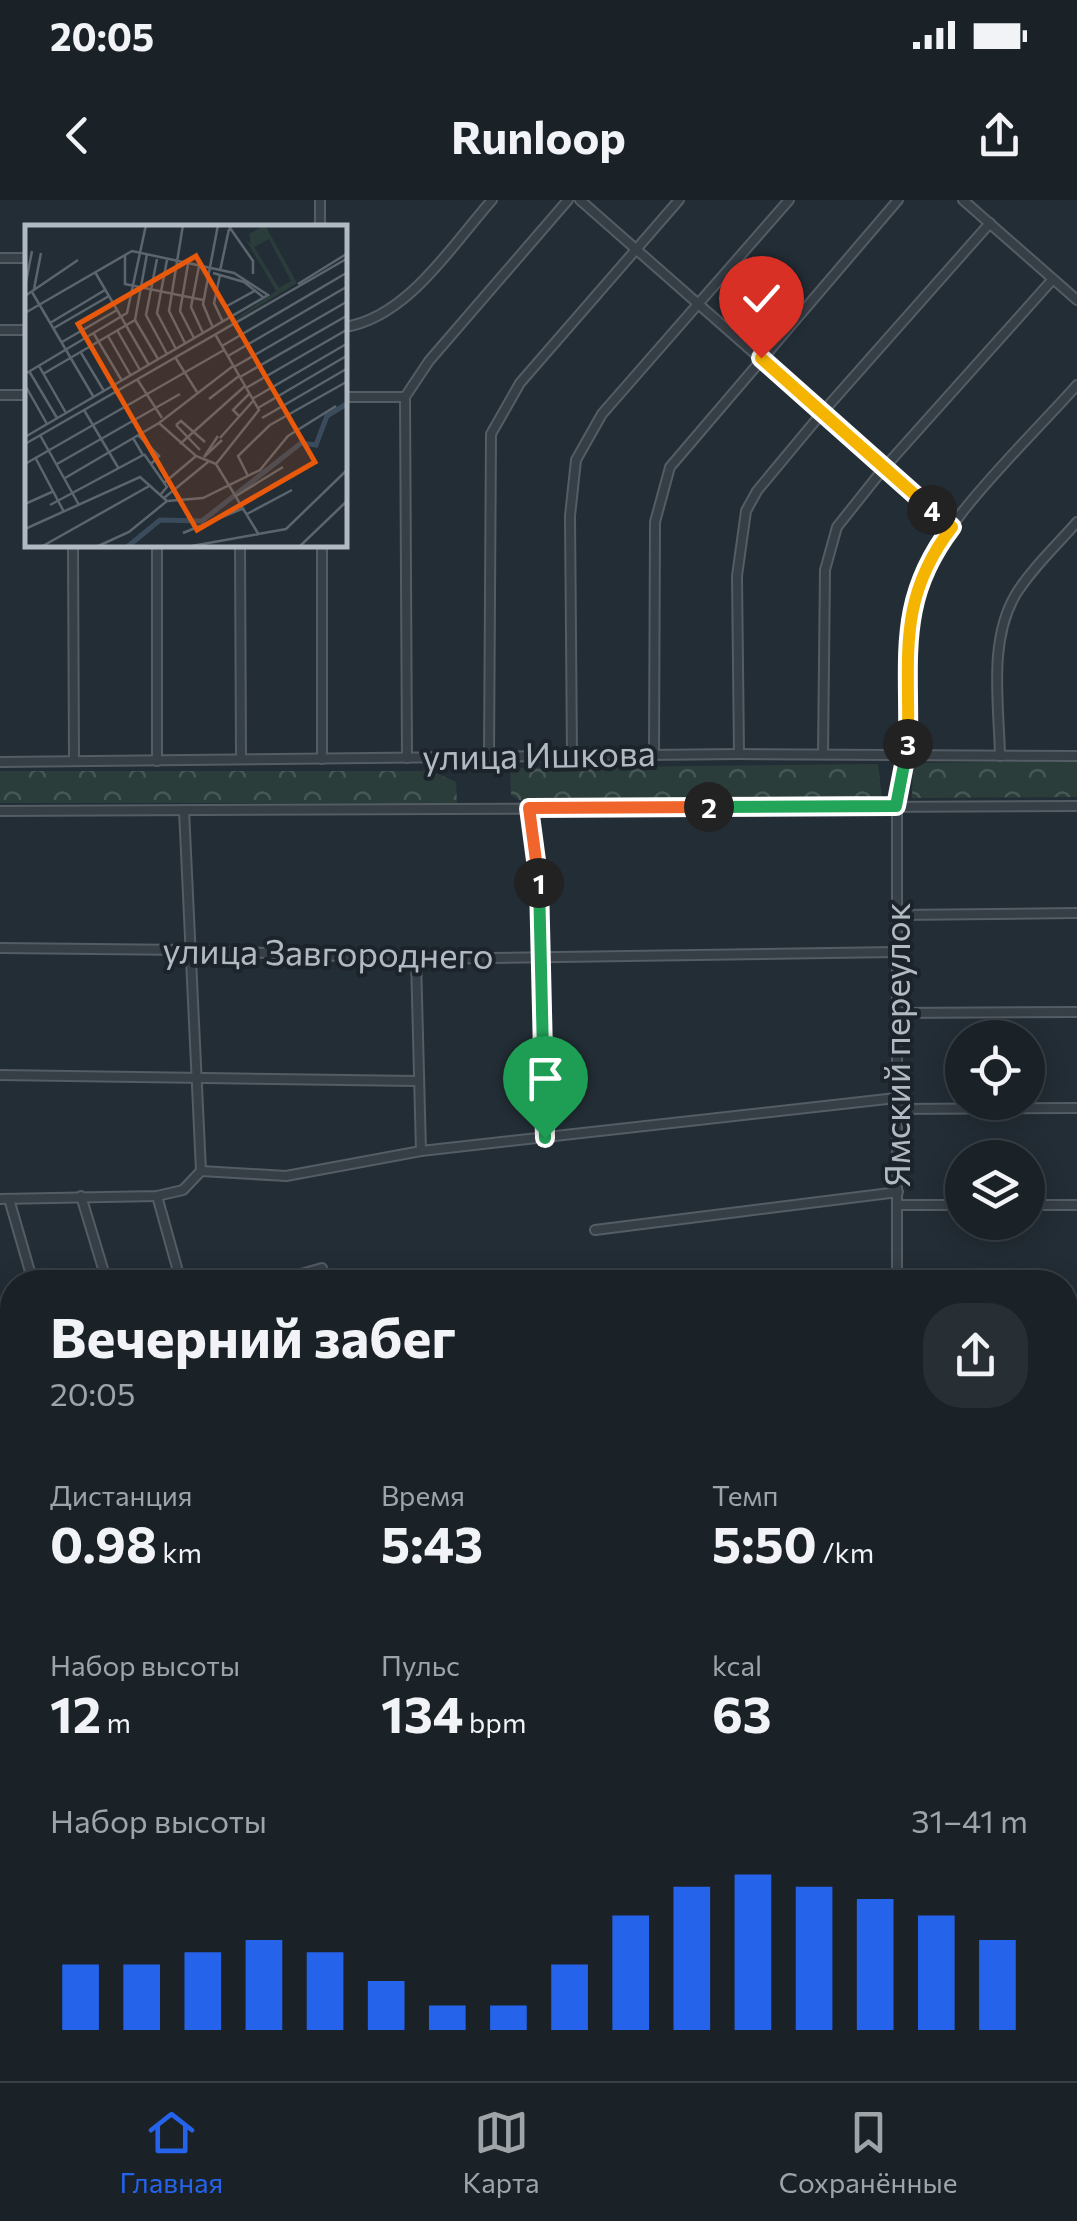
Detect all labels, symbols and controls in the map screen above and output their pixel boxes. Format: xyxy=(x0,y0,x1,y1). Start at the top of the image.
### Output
text: 20:05 xyxy=(50,12,154,59)
icon: back xyxy=(50,108,105,163)
text: Runloop xyxy=(451,108,626,163)
icon: share xyxy=(972,108,1027,163)
inset map xyxy=(25,225,348,548)
pin xyxy=(719,256,804,359)
icon: check xyxy=(734,271,789,326)
pin: 4 xyxy=(907,485,957,535)
text: 4 xyxy=(923,493,941,527)
pin: 3 xyxy=(883,719,933,769)
text: 3 xyxy=(900,727,916,761)
street label: улица Ишкова xyxy=(422,730,656,777)
pin: 2 xyxy=(684,782,734,832)
text: 2 xyxy=(701,790,717,824)
pin: 1 xyxy=(514,858,564,908)
text: 1 xyxy=(533,866,545,900)
street label: Ямский переулок xyxy=(874,902,917,1187)
street label: улица Завгороднего xyxy=(162,927,494,976)
map controls xyxy=(945,1020,1045,1240)
button: locate xyxy=(945,1020,1045,1120)
pin xyxy=(503,1036,588,1139)
icon: arrive xyxy=(518,1051,573,1106)
button: layers xyxy=(945,1140,1045,1240)
text: Вечерний забег xyxy=(50,1302,456,1369)
button: share xyxy=(923,1303,1028,1408)
text: 20:05 xyxy=(50,1373,135,1413)
text: Дистанция xyxy=(50,1478,193,1512)
text: Время xyxy=(381,1478,465,1512)
text: Темп xyxy=(712,1478,778,1512)
text: 0.98 xyxy=(50,1512,157,1573)
text: 5:43 xyxy=(381,1512,483,1573)
text: 5:50 xyxy=(712,1512,817,1573)
text: km xyxy=(157,1535,202,1569)
text: /km xyxy=(817,1535,874,1569)
text: Набор высоты xyxy=(50,1648,240,1682)
text: Пульс xyxy=(381,1648,460,1682)
text: kcal xyxy=(712,1648,762,1682)
text: 12 xyxy=(50,1682,101,1743)
text: 134 xyxy=(381,1682,463,1743)
text: 63 xyxy=(712,1682,772,1743)
text: m xyxy=(101,1705,131,1739)
text: bpm xyxy=(463,1705,526,1739)
text: Набор высоты xyxy=(50,1800,267,1840)
text: 31–41 m xyxy=(911,1800,1028,1840)
tab: Главная xyxy=(120,2105,223,2199)
tab: Карта xyxy=(462,2105,540,2199)
tab: Сохранённые xyxy=(779,2105,957,2199)

